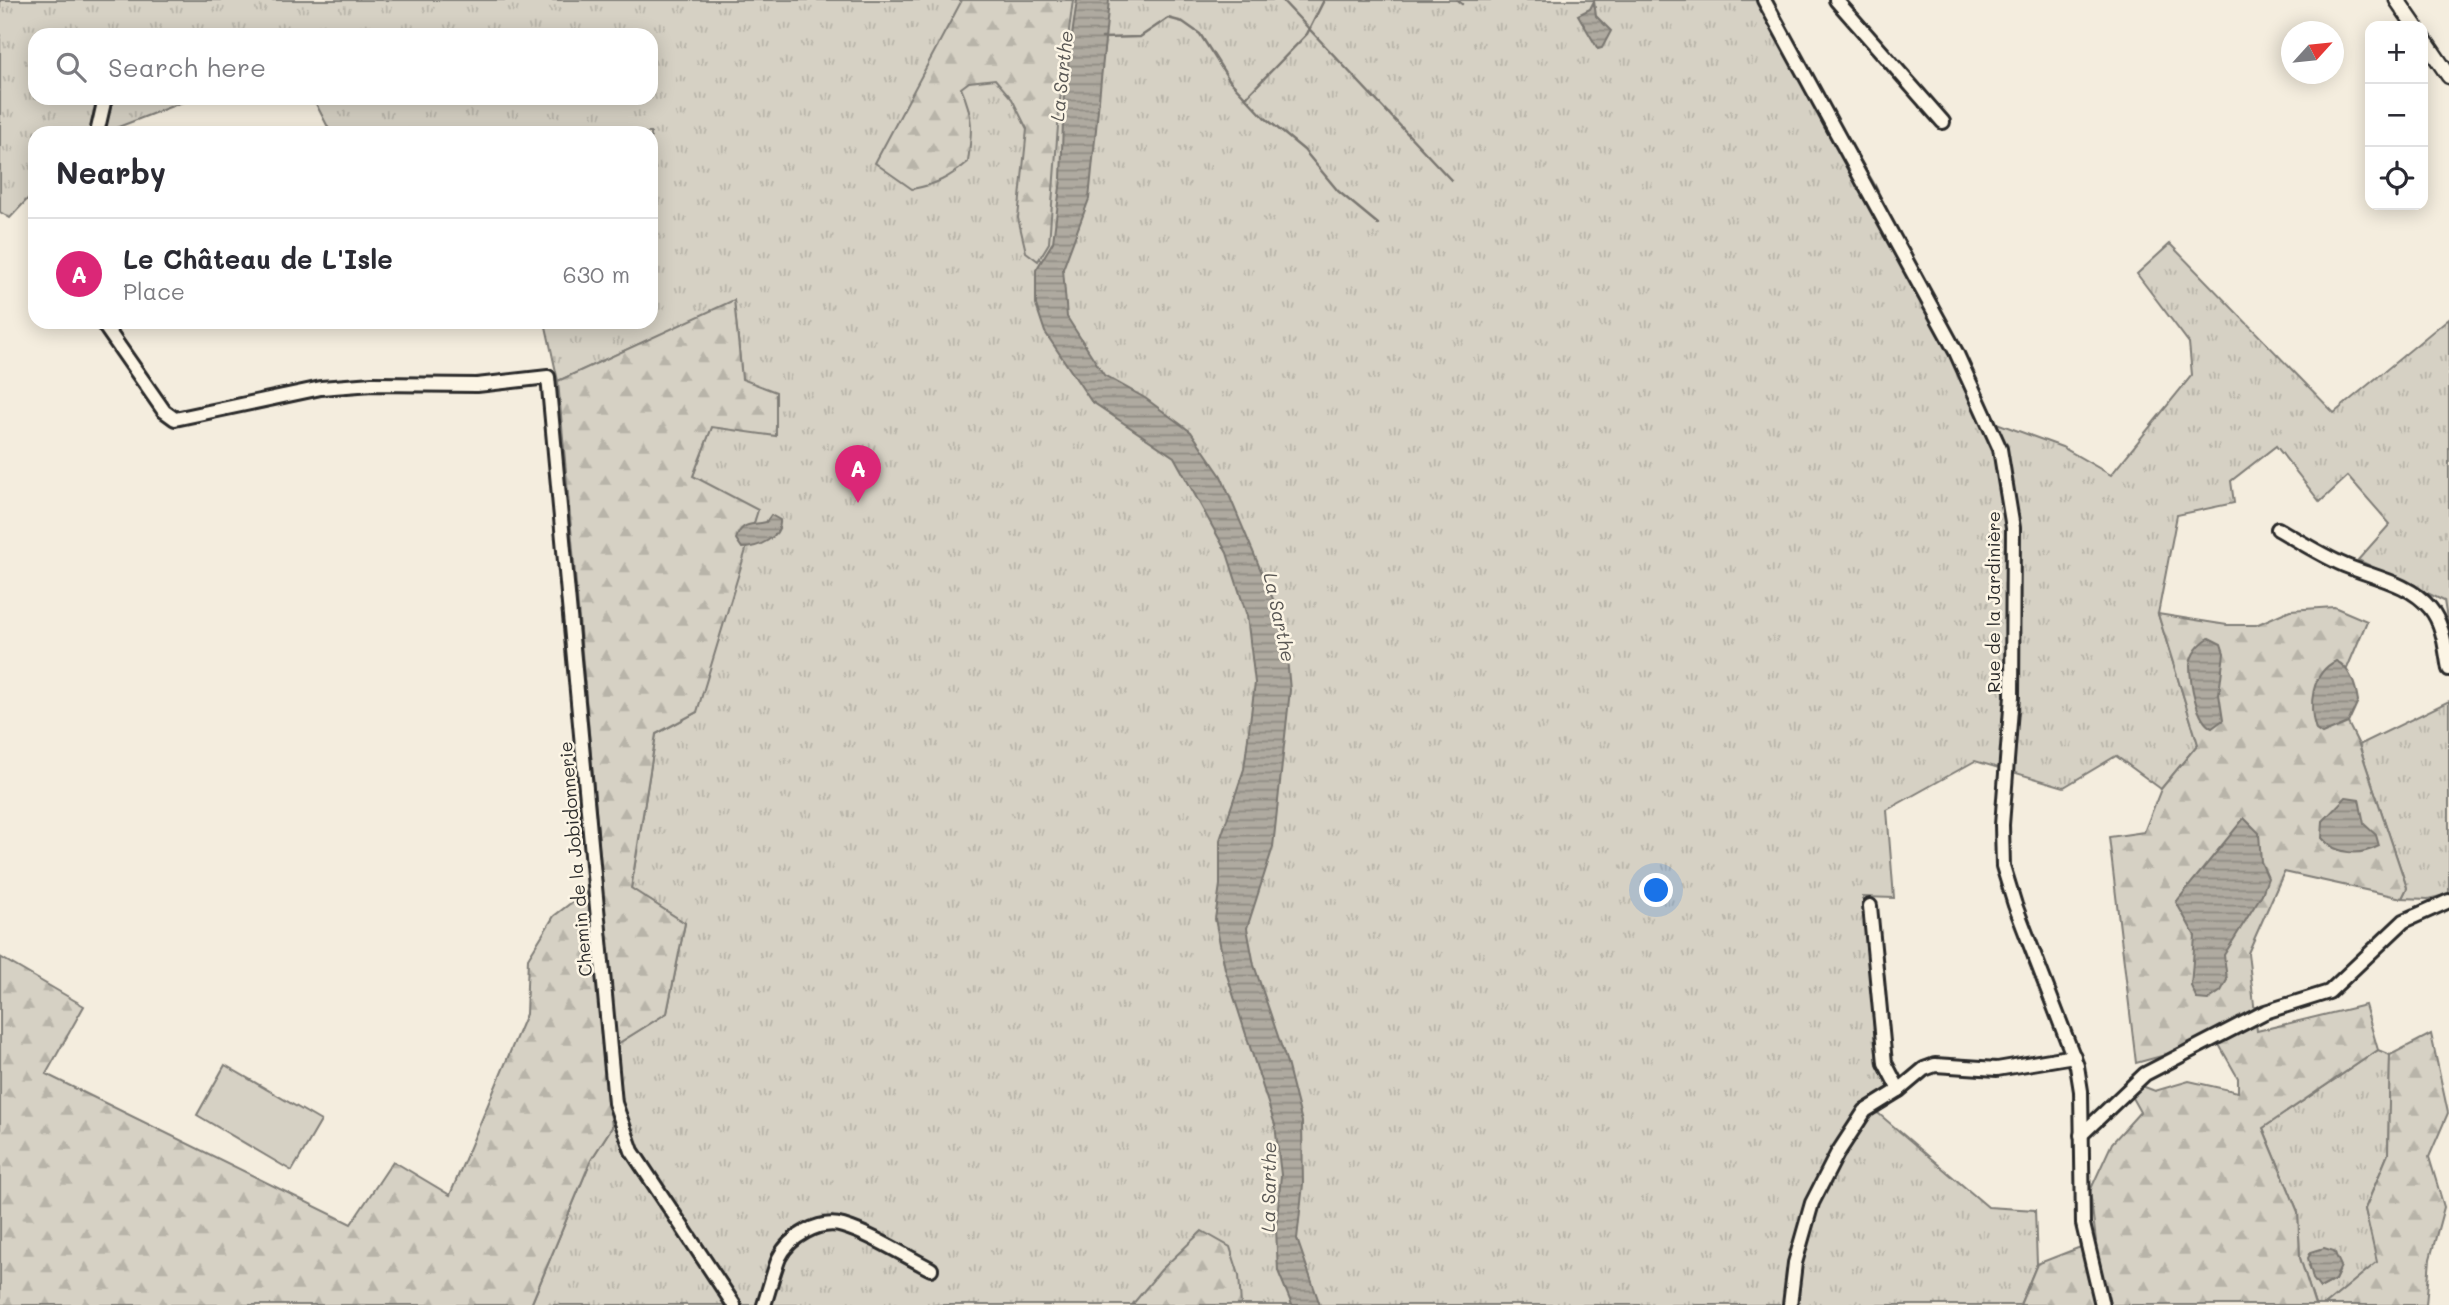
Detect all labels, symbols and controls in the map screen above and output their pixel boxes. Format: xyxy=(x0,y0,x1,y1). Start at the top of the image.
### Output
north arrow xyxy=(2281,21,2344,84)
map controls xyxy=(2365,21,2428,210)
button: + xyxy=(2365,21,2428,84)
search box xyxy=(28,28,658,105)
water label: La Sarthe xyxy=(1044,30,1078,122)
icon: search xyxy=(52,48,90,86)
text: Search here xyxy=(108,50,266,84)
button: − xyxy=(2365,84,2428,147)
button: locate xyxy=(2365,147,2428,210)
text: Nearby xyxy=(56,152,166,192)
text: Le Château de L'Isle xyxy=(123,242,393,276)
text: A xyxy=(71,259,87,289)
text: 630 m xyxy=(563,259,630,289)
text: Place xyxy=(123,276,185,306)
pin: A xyxy=(835,445,881,503)
street label: Rue de la Jardinière xyxy=(1981,511,2005,693)
water label: La Sarthe xyxy=(1258,570,1302,664)
street label: Chemin de la Jobidonnerie xyxy=(553,740,597,978)
your location xyxy=(1639,873,1673,907)
water label: La Sarthe xyxy=(1255,1141,1281,1233)

